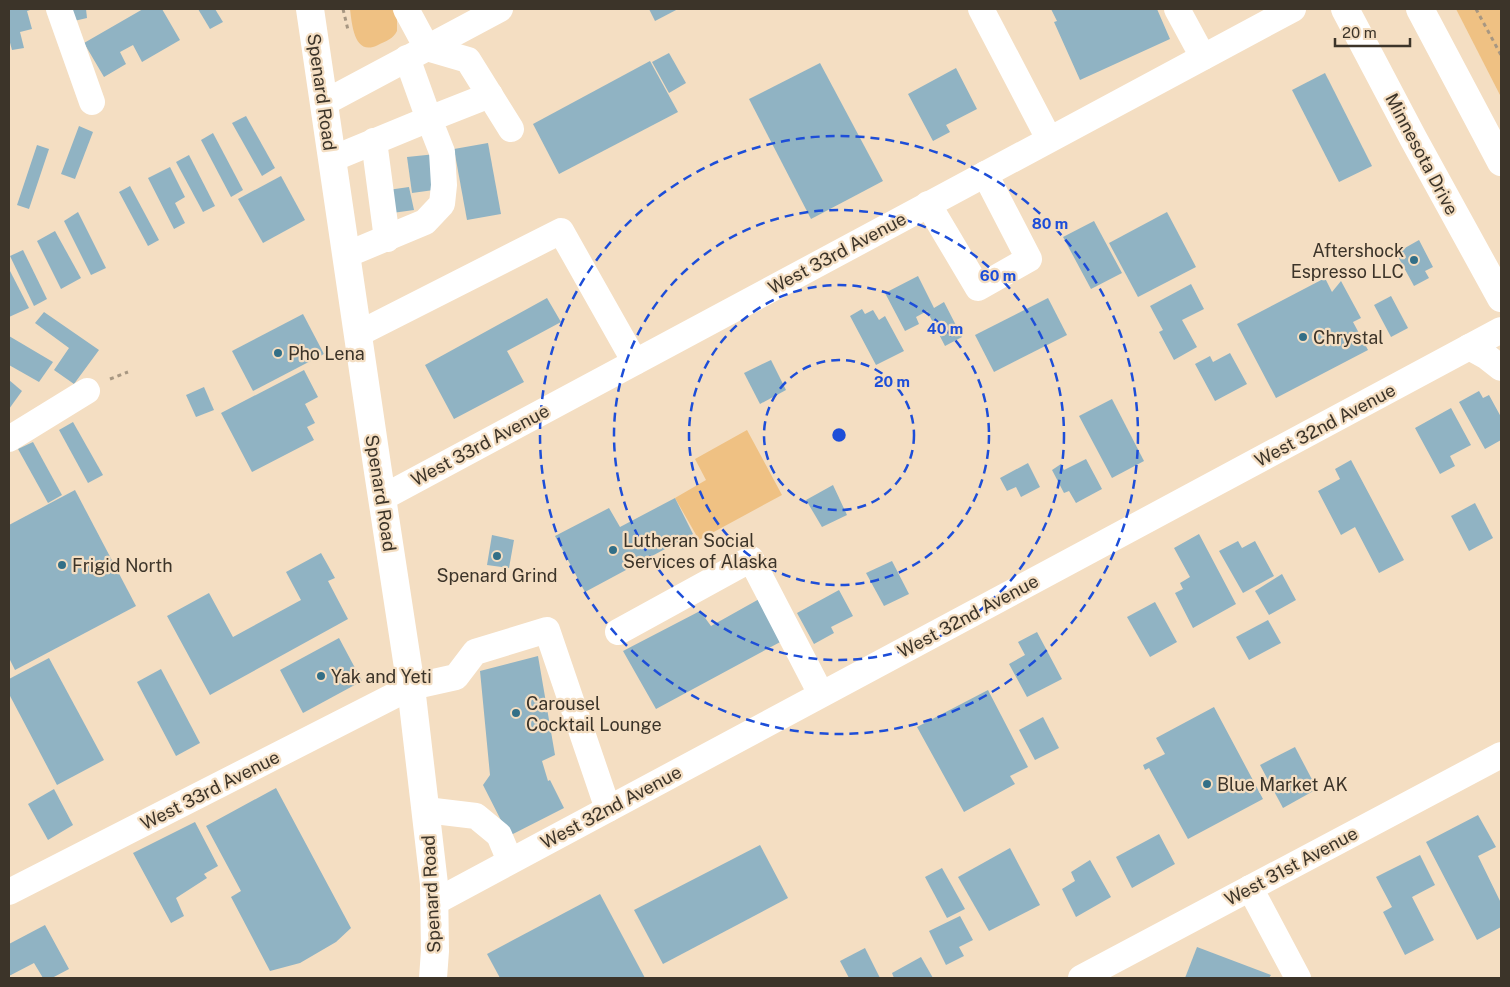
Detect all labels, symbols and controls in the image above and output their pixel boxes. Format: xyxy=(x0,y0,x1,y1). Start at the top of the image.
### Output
scale bar xyxy=(1335,15,1410,47)
text: 20 m xyxy=(1342,24,1377,41)
street label: Spenard Road xyxy=(303,32,341,152)
street label: Minnesota Drive xyxy=(1381,90,1463,218)
street label: West 33rd Avenue xyxy=(764,208,910,298)
text: 80 m xyxy=(1032,215,1068,232)
place label: Aftershock Espresso LLC xyxy=(1291,240,1404,282)
marker: Aftershock Espresso LLC xyxy=(1408,254,1420,266)
text: 60 m xyxy=(980,267,1016,284)
text: 40 m xyxy=(927,320,963,337)
place label: Chrystal xyxy=(1313,327,1384,348)
marker: Chrystal xyxy=(1297,331,1309,343)
place label: Pho Lena xyxy=(288,343,365,364)
marker: Pho Lena xyxy=(272,347,284,359)
text: 20 m xyxy=(874,373,910,390)
street label: West 32nd Avenue xyxy=(1251,379,1399,471)
street label: West 33rd Avenue xyxy=(407,400,553,490)
centre of rings xyxy=(830,426,848,444)
street label: Spenard Road xyxy=(361,433,401,553)
place label: Lutheran Social Services of Alaska xyxy=(623,530,777,572)
marker: Lutheran Social Services of Alaska xyxy=(607,544,619,556)
marker: Spenard Grind xyxy=(491,550,503,562)
place label: Frigid North xyxy=(72,555,173,576)
marker: Frigid North xyxy=(56,559,68,571)
place label: Spenard Grind xyxy=(436,565,558,586)
street label: West 32nd Avenue xyxy=(894,570,1042,662)
place label: Yak and Yeti xyxy=(331,666,432,687)
marker: Yak and Yeti xyxy=(315,670,327,682)
place label: Carousel Cocktail Lounge xyxy=(526,693,662,735)
marker: Carousel Cocktail Lounge xyxy=(510,707,522,719)
street label: West 33rd Avenue xyxy=(137,746,283,834)
street label: West 32nd Avenue xyxy=(537,761,685,853)
place label: Blue Market AK xyxy=(1217,774,1348,795)
marker: Blue Market AK xyxy=(1201,778,1213,790)
street label: West 31st Avenue xyxy=(1221,822,1361,910)
street label: Spenard Road xyxy=(417,835,445,953)

